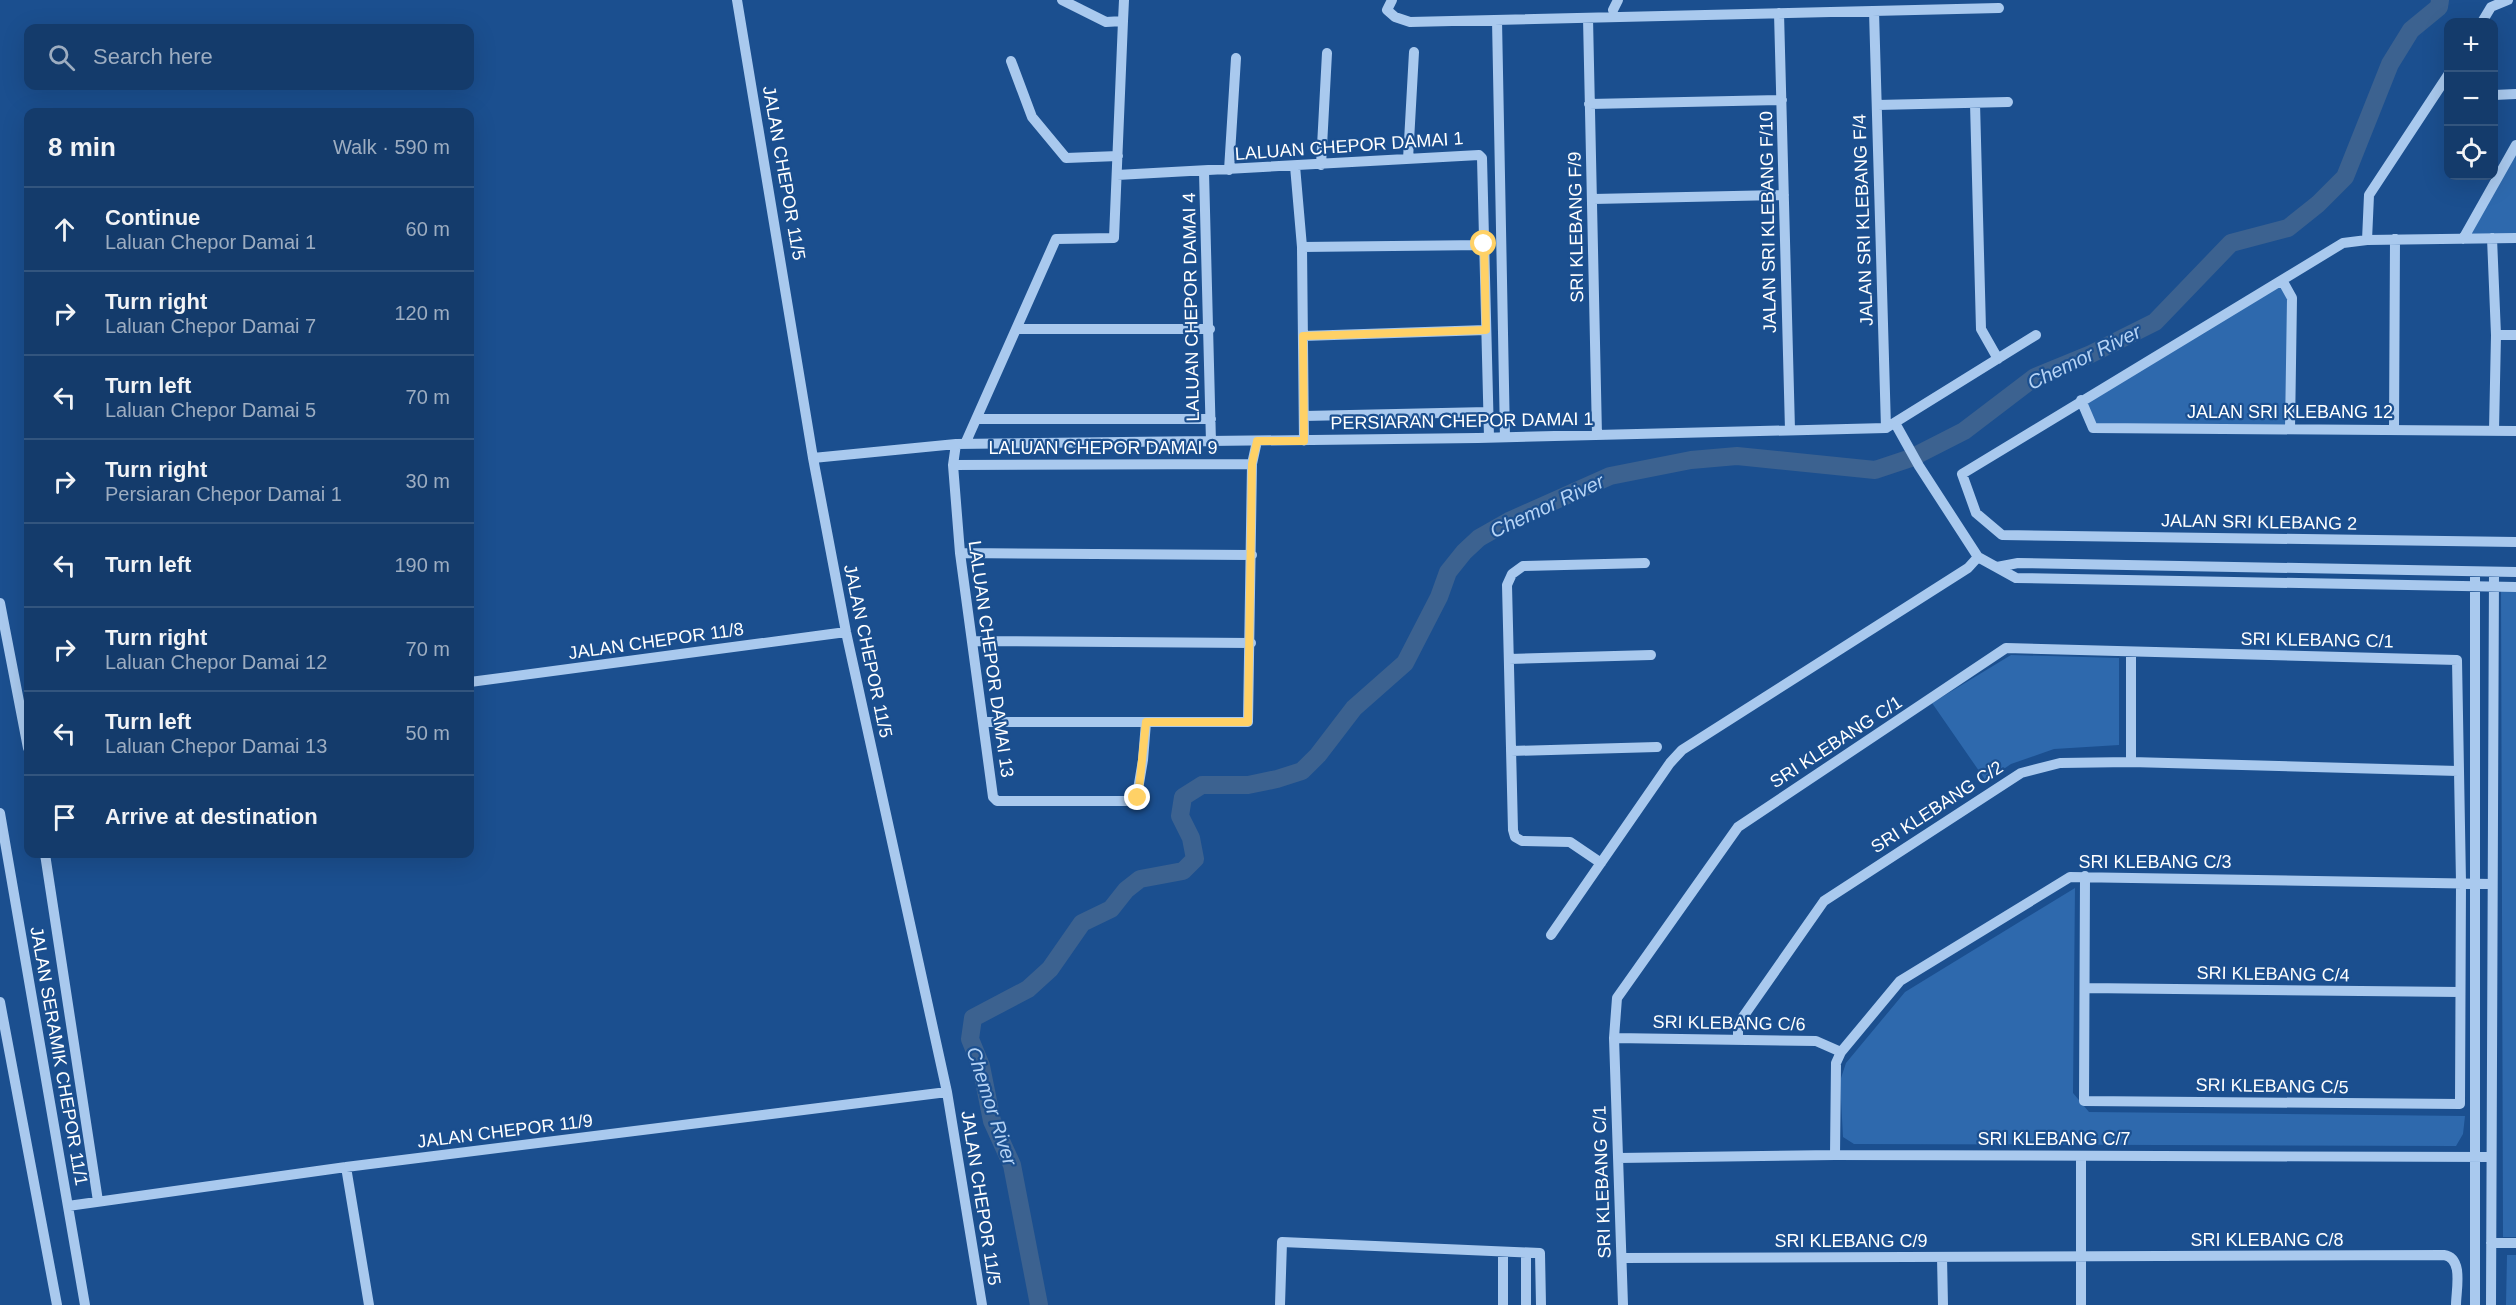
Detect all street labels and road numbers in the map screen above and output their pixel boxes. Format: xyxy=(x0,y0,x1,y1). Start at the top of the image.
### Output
street label: JALAN CHEPOR 11/5 xyxy=(759,84,809,262)
street label: JALAN SRI KLEBANG F/10 xyxy=(1756,111,1780,333)
street label: JALAN SRI KLEBANG F/4 xyxy=(1849,114,1877,326)
street label: LALUAN CHEPOR DAMAI 1 xyxy=(1234,128,1464,164)
street label: SRI KLEBANG F/9 xyxy=(1565,151,1587,303)
street label: LALUAN CHEPOR DAMAI 4 xyxy=(1179,192,1203,422)
street label: JALAN SRI KLEBANG 12 xyxy=(2187,402,2393,422)
street label: PERSIARAN CHEPOR DAMAI 1 xyxy=(1330,409,1594,433)
street label: LALUAN CHEPOR DAMAI 9 xyxy=(988,438,1218,458)
street label: JALAN SRI KLEBANG 2 xyxy=(2161,510,2357,534)
street label: LALUAN CHEPOR DAMAI 13 xyxy=(964,539,1018,779)
street label: JALAN CHEPOR 11/5 xyxy=(840,562,896,740)
street label: JALAN CHEPOR 11/8 xyxy=(567,619,745,663)
street label: SRI KLEBANG C/1 xyxy=(2240,629,2394,651)
street label: SRI KLEBANG C/1 xyxy=(1766,692,1906,792)
street label: SRI KLEBANG C/2 xyxy=(1867,757,2007,857)
street label: SRI KLEBANG C/3 xyxy=(2078,852,2232,872)
street label: JALAN SERAMIK CHEPOR 11/1 xyxy=(26,925,92,1187)
street label: SRI KLEBANG C/4 xyxy=(2196,963,2350,985)
street label: SRI KLEBANG C/6 xyxy=(1652,1012,1806,1034)
street label: SRI KLEBANG C/5 xyxy=(2195,1075,2349,1097)
street label: SRI KLEBANG C/1 xyxy=(1589,1105,1615,1259)
street label: JALAN CHEPOR 11/5 xyxy=(957,1109,1005,1287)
street label: JALAN CHEPOR 11/9 xyxy=(416,1110,594,1152)
street label: SRI KLEBANG C/7 xyxy=(1977,1129,2131,1149)
street label: SRI KLEBANG C/8 xyxy=(2190,1230,2344,1250)
street label: SRI KLEBANG C/9 xyxy=(1774,1231,1928,1251)

